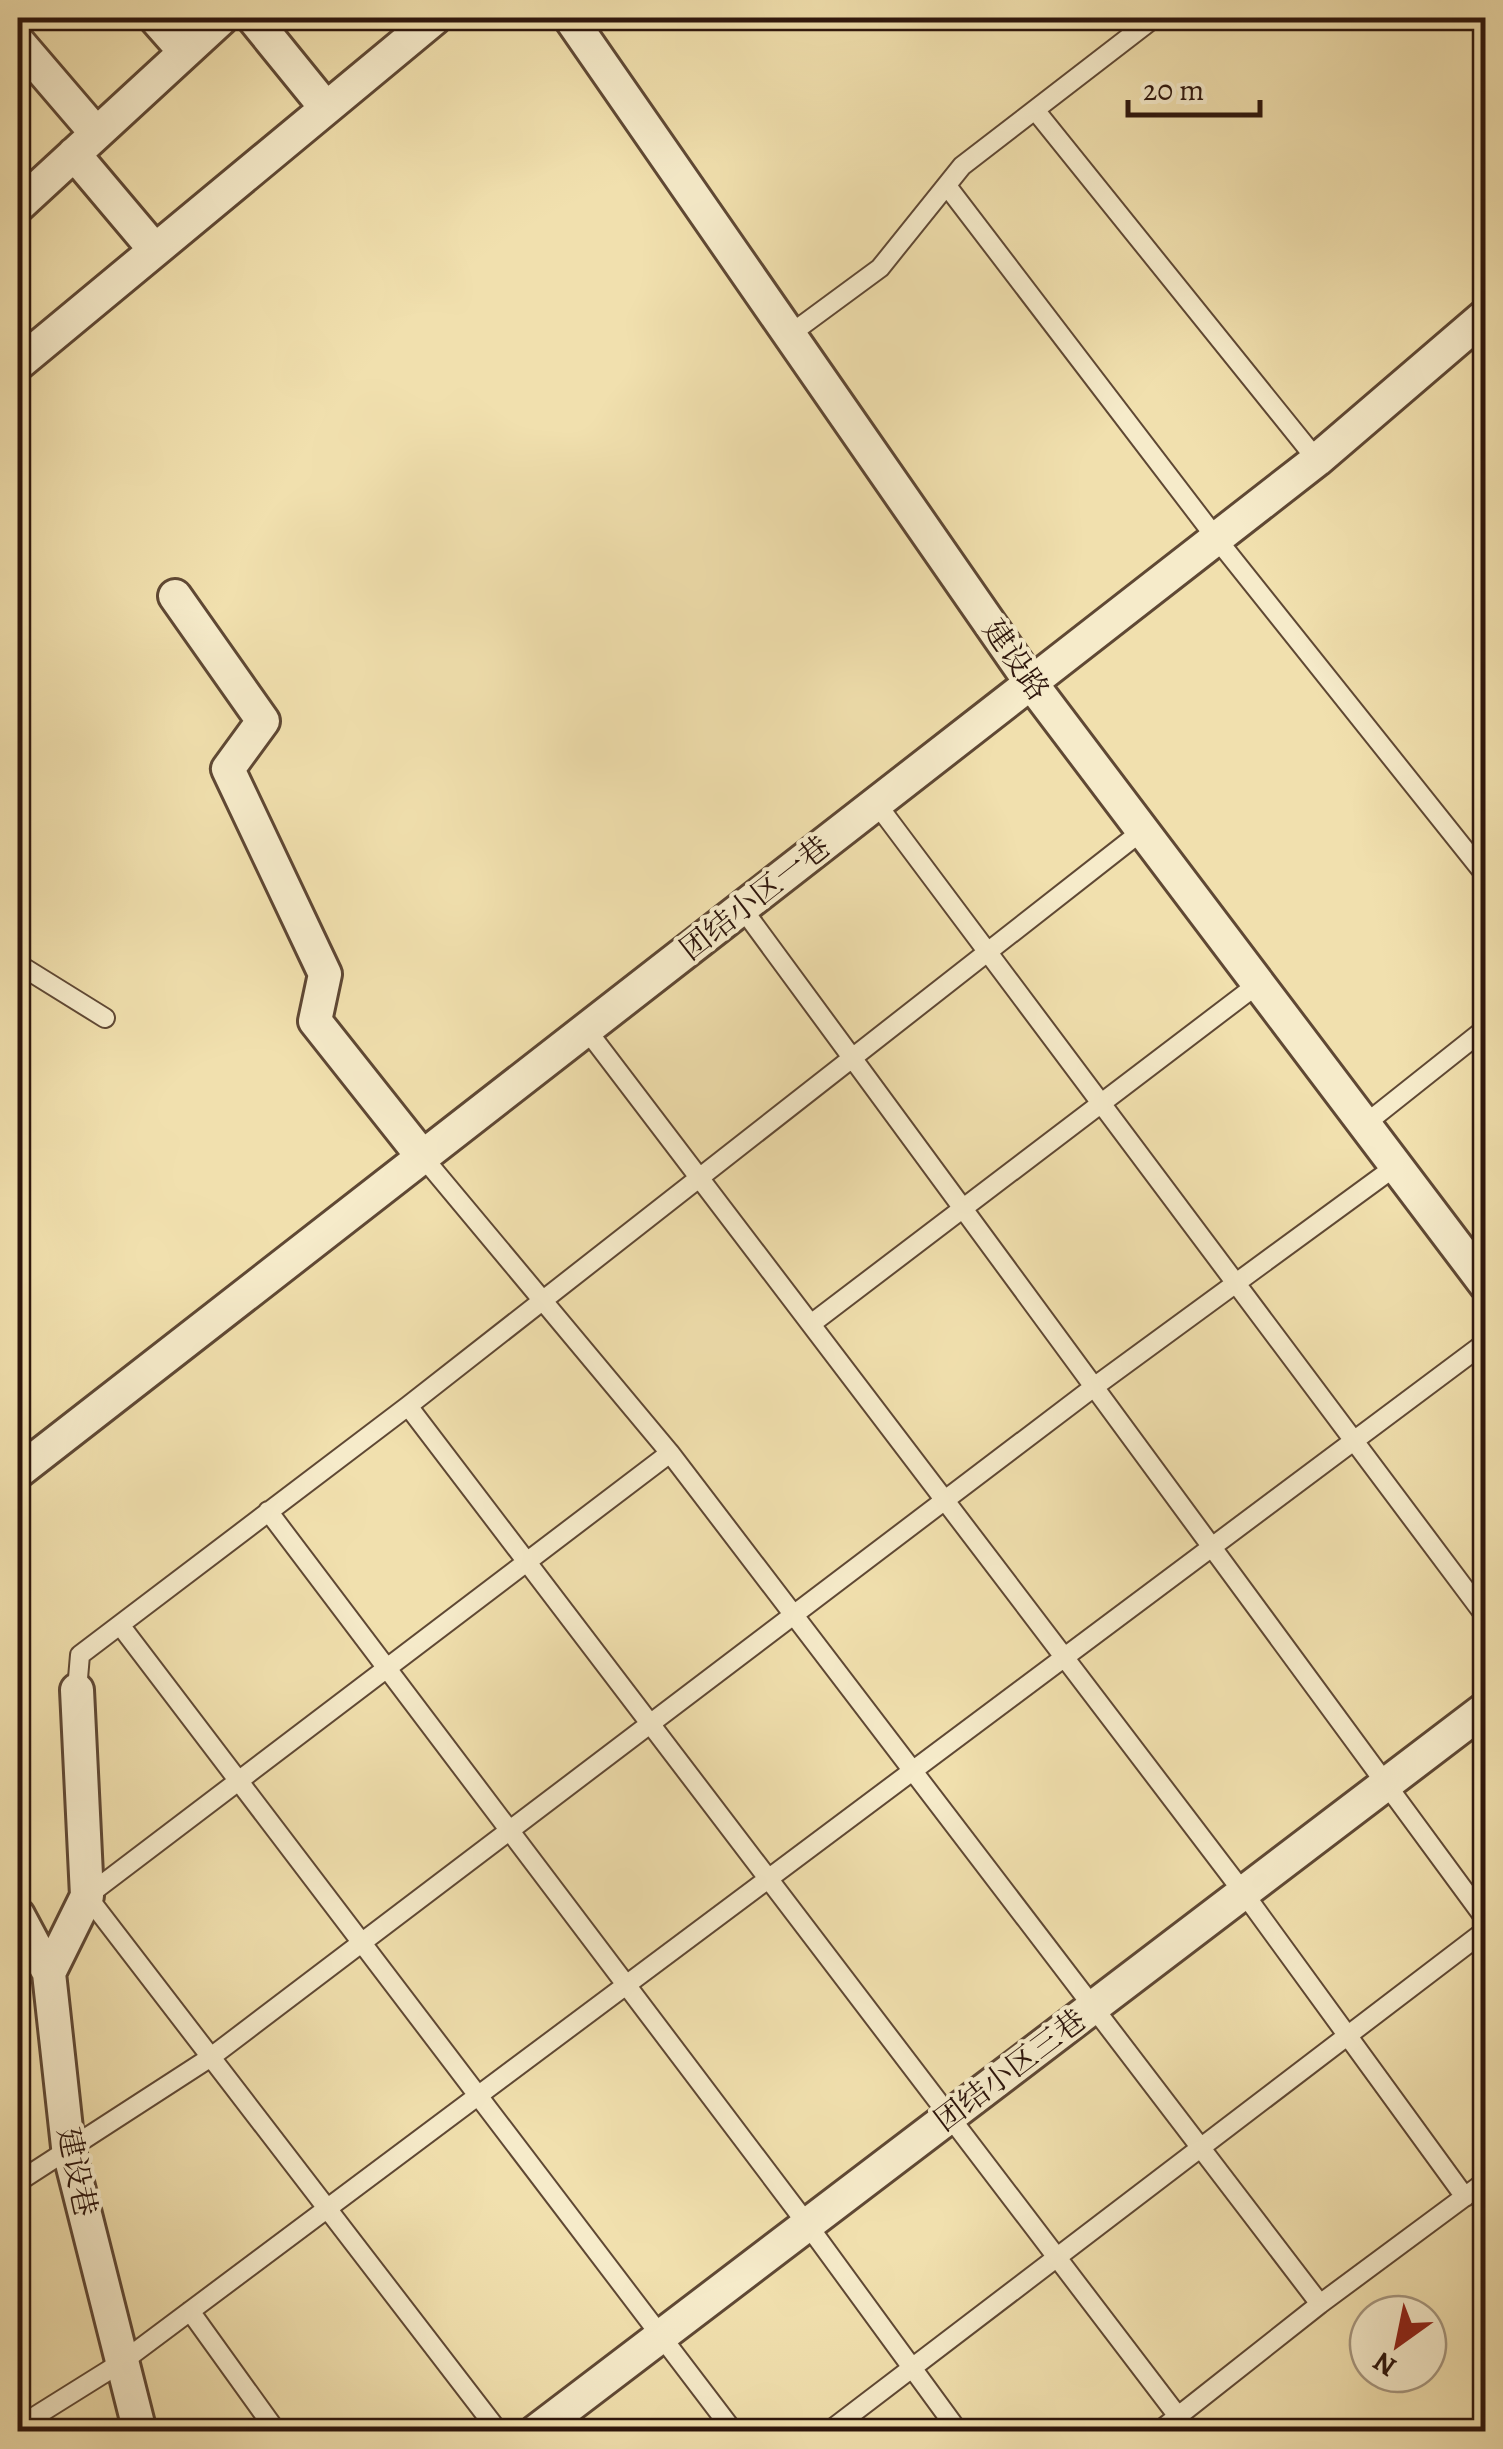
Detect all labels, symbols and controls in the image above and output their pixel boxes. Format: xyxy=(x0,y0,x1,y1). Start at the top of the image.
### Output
scale bar xyxy=(1128,55,1260,117)
text: 20 m xyxy=(1143,70,1204,110)
street label: 建设路 xyxy=(974,612,1058,708)
street label: 团结小区一巷 xyxy=(672,827,838,969)
street label: 团结小区三巷 xyxy=(926,2000,1094,2140)
street label: 建设巷 xyxy=(48,2124,106,2220)
north arrow xyxy=(1348,2294,1448,2394)
text: N xyxy=(1366,2343,1404,2386)

